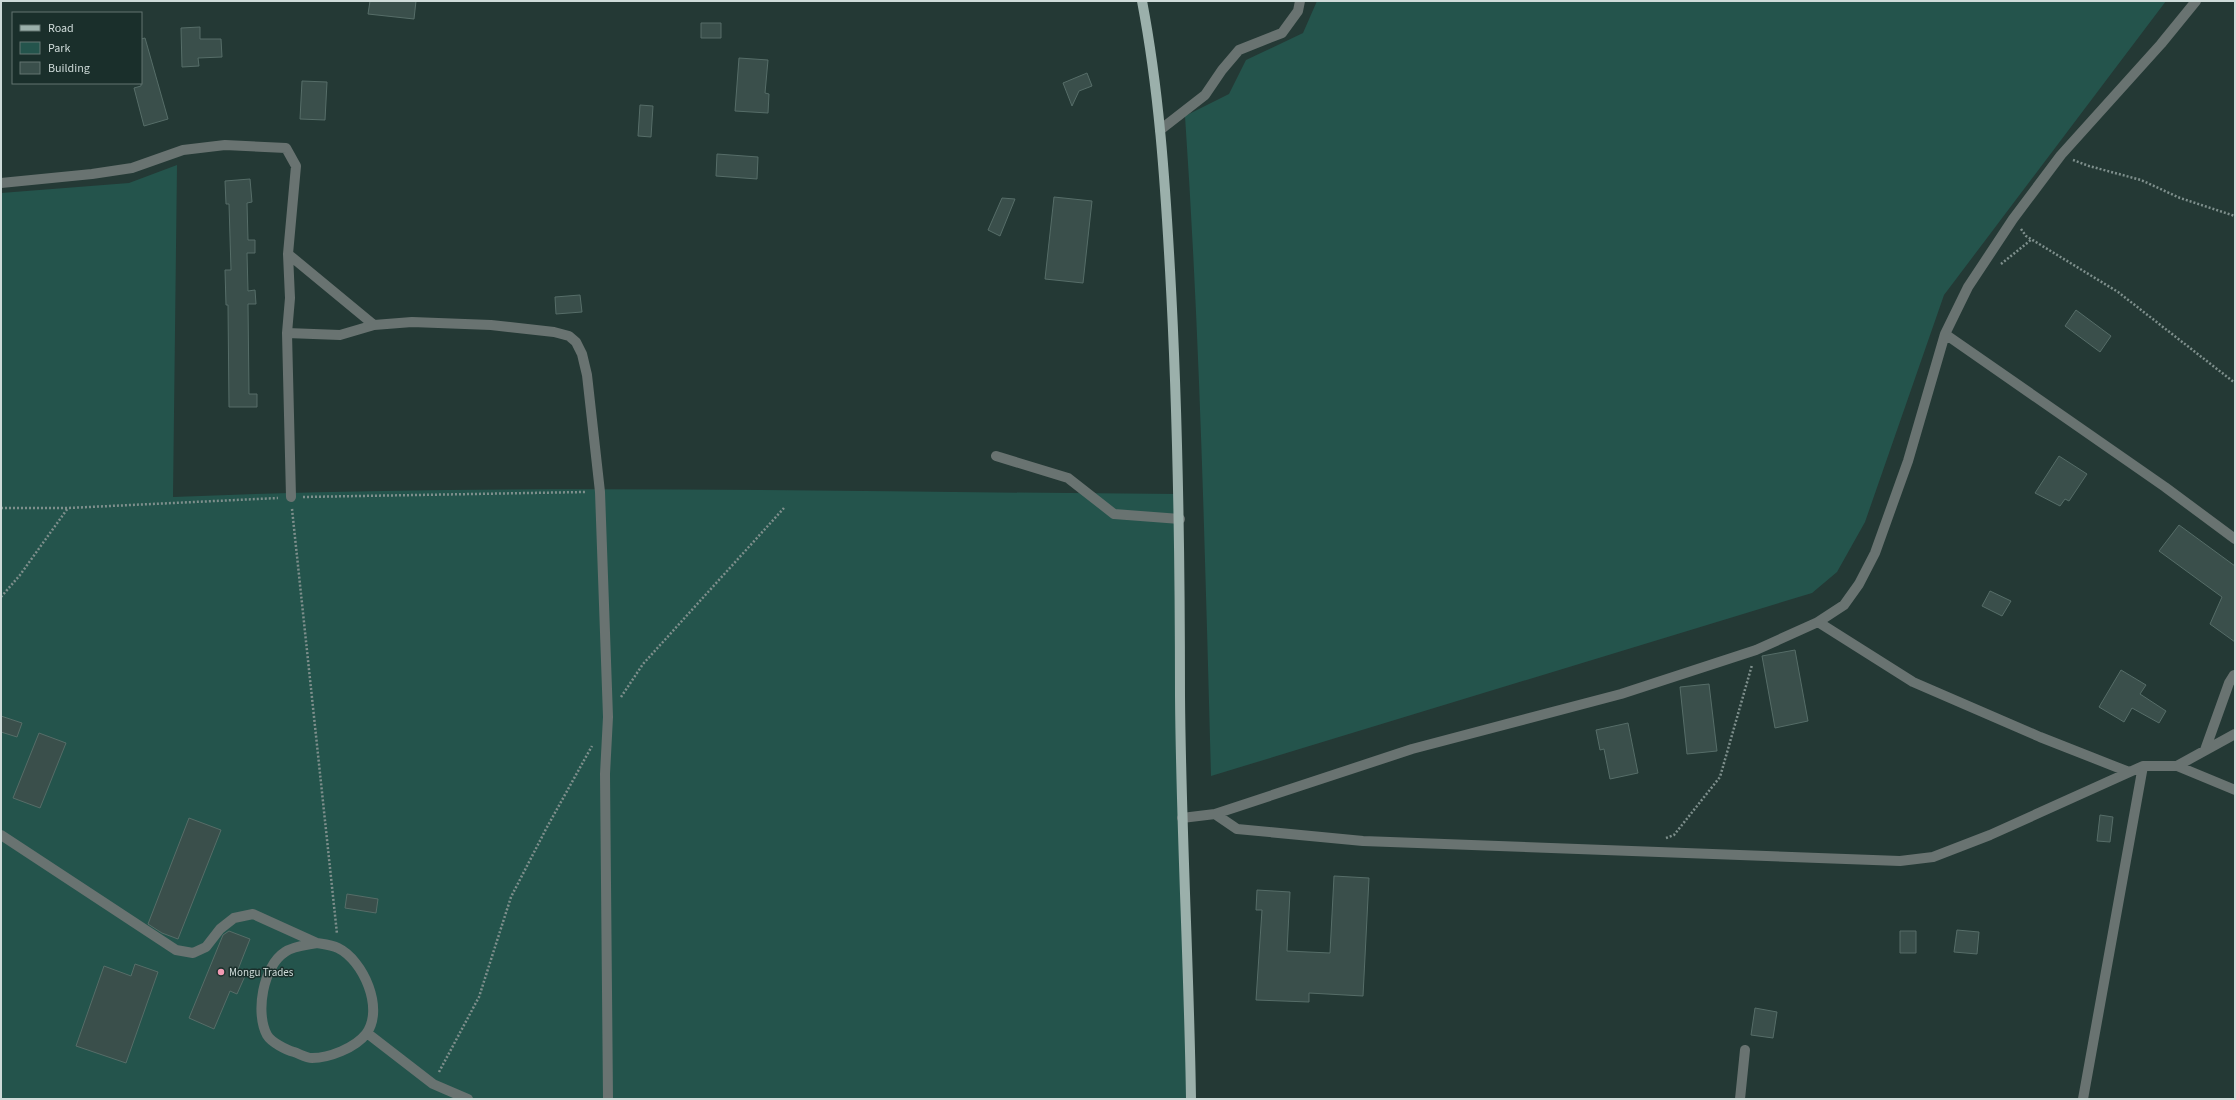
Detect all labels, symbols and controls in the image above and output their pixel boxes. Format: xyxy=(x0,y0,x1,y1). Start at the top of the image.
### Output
legend xyxy=(12,12,142,84)
text: Road xyxy=(48,20,74,37)
text: Park xyxy=(48,40,70,57)
text: Building xyxy=(48,60,90,77)
place label: Mongu Trades xyxy=(229,965,294,980)
marker: Mongu Trades xyxy=(216,967,226,977)

